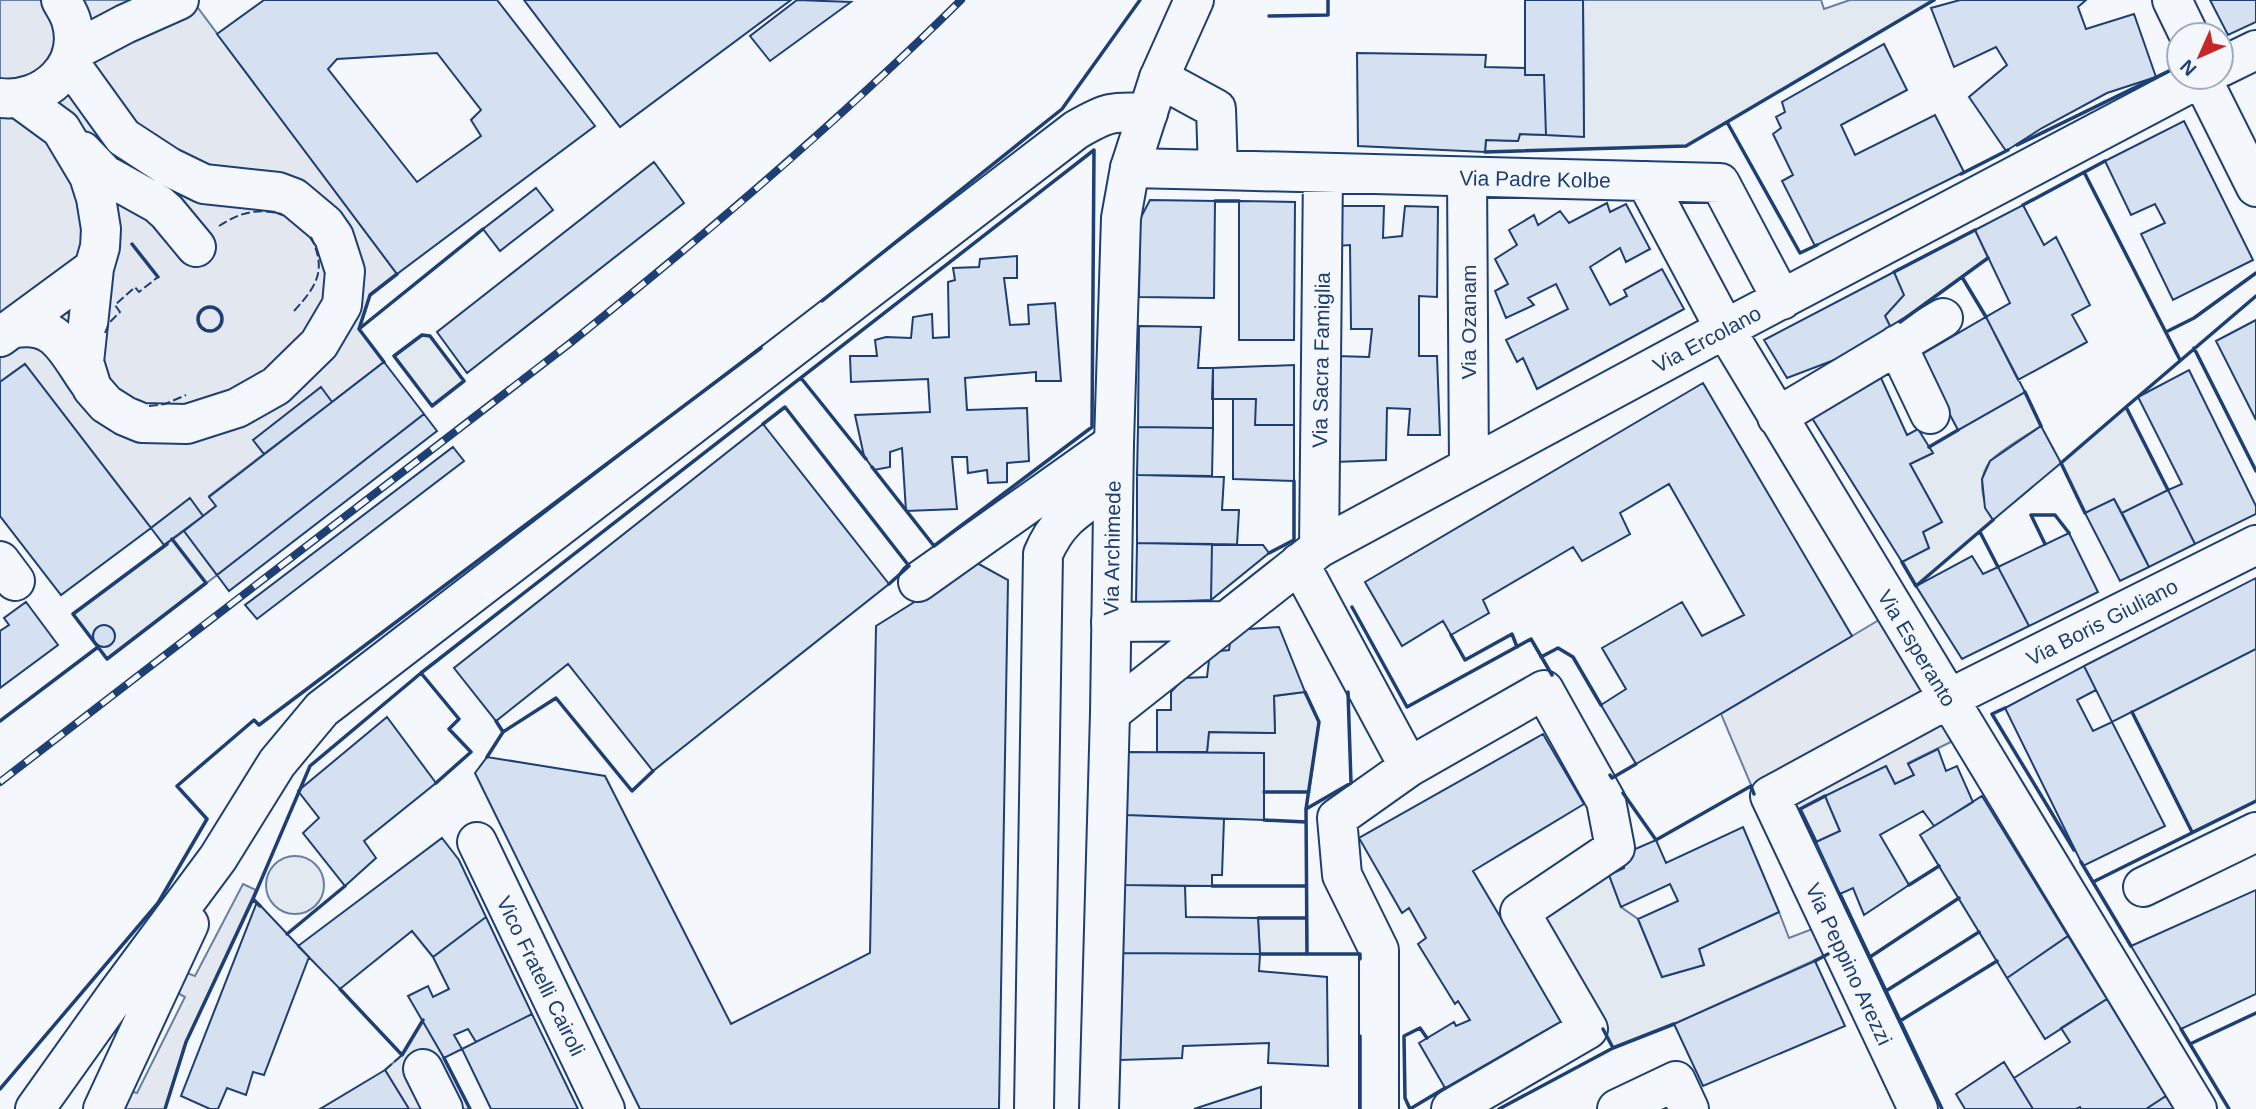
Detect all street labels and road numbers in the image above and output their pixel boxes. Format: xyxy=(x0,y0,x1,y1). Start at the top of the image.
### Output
street label: Via Padre Kolbe xyxy=(1459,166,1611,192)
street label: Via Ozanam xyxy=(1457,264,1480,380)
street label: Via Sacra Famiglia xyxy=(1308,272,1334,448)
street label: Via Ercolano xyxy=(1649,301,1765,377)
street label: Via Archimede xyxy=(1099,480,1125,616)
street label: Via Boris Giuliano xyxy=(2023,574,2181,670)
street label: Via Esperanto xyxy=(1873,586,1961,710)
street label: Via Peppino Arezzi xyxy=(1801,879,1897,1049)
street label: Vico Fratelli Cairoli xyxy=(492,892,590,1060)

